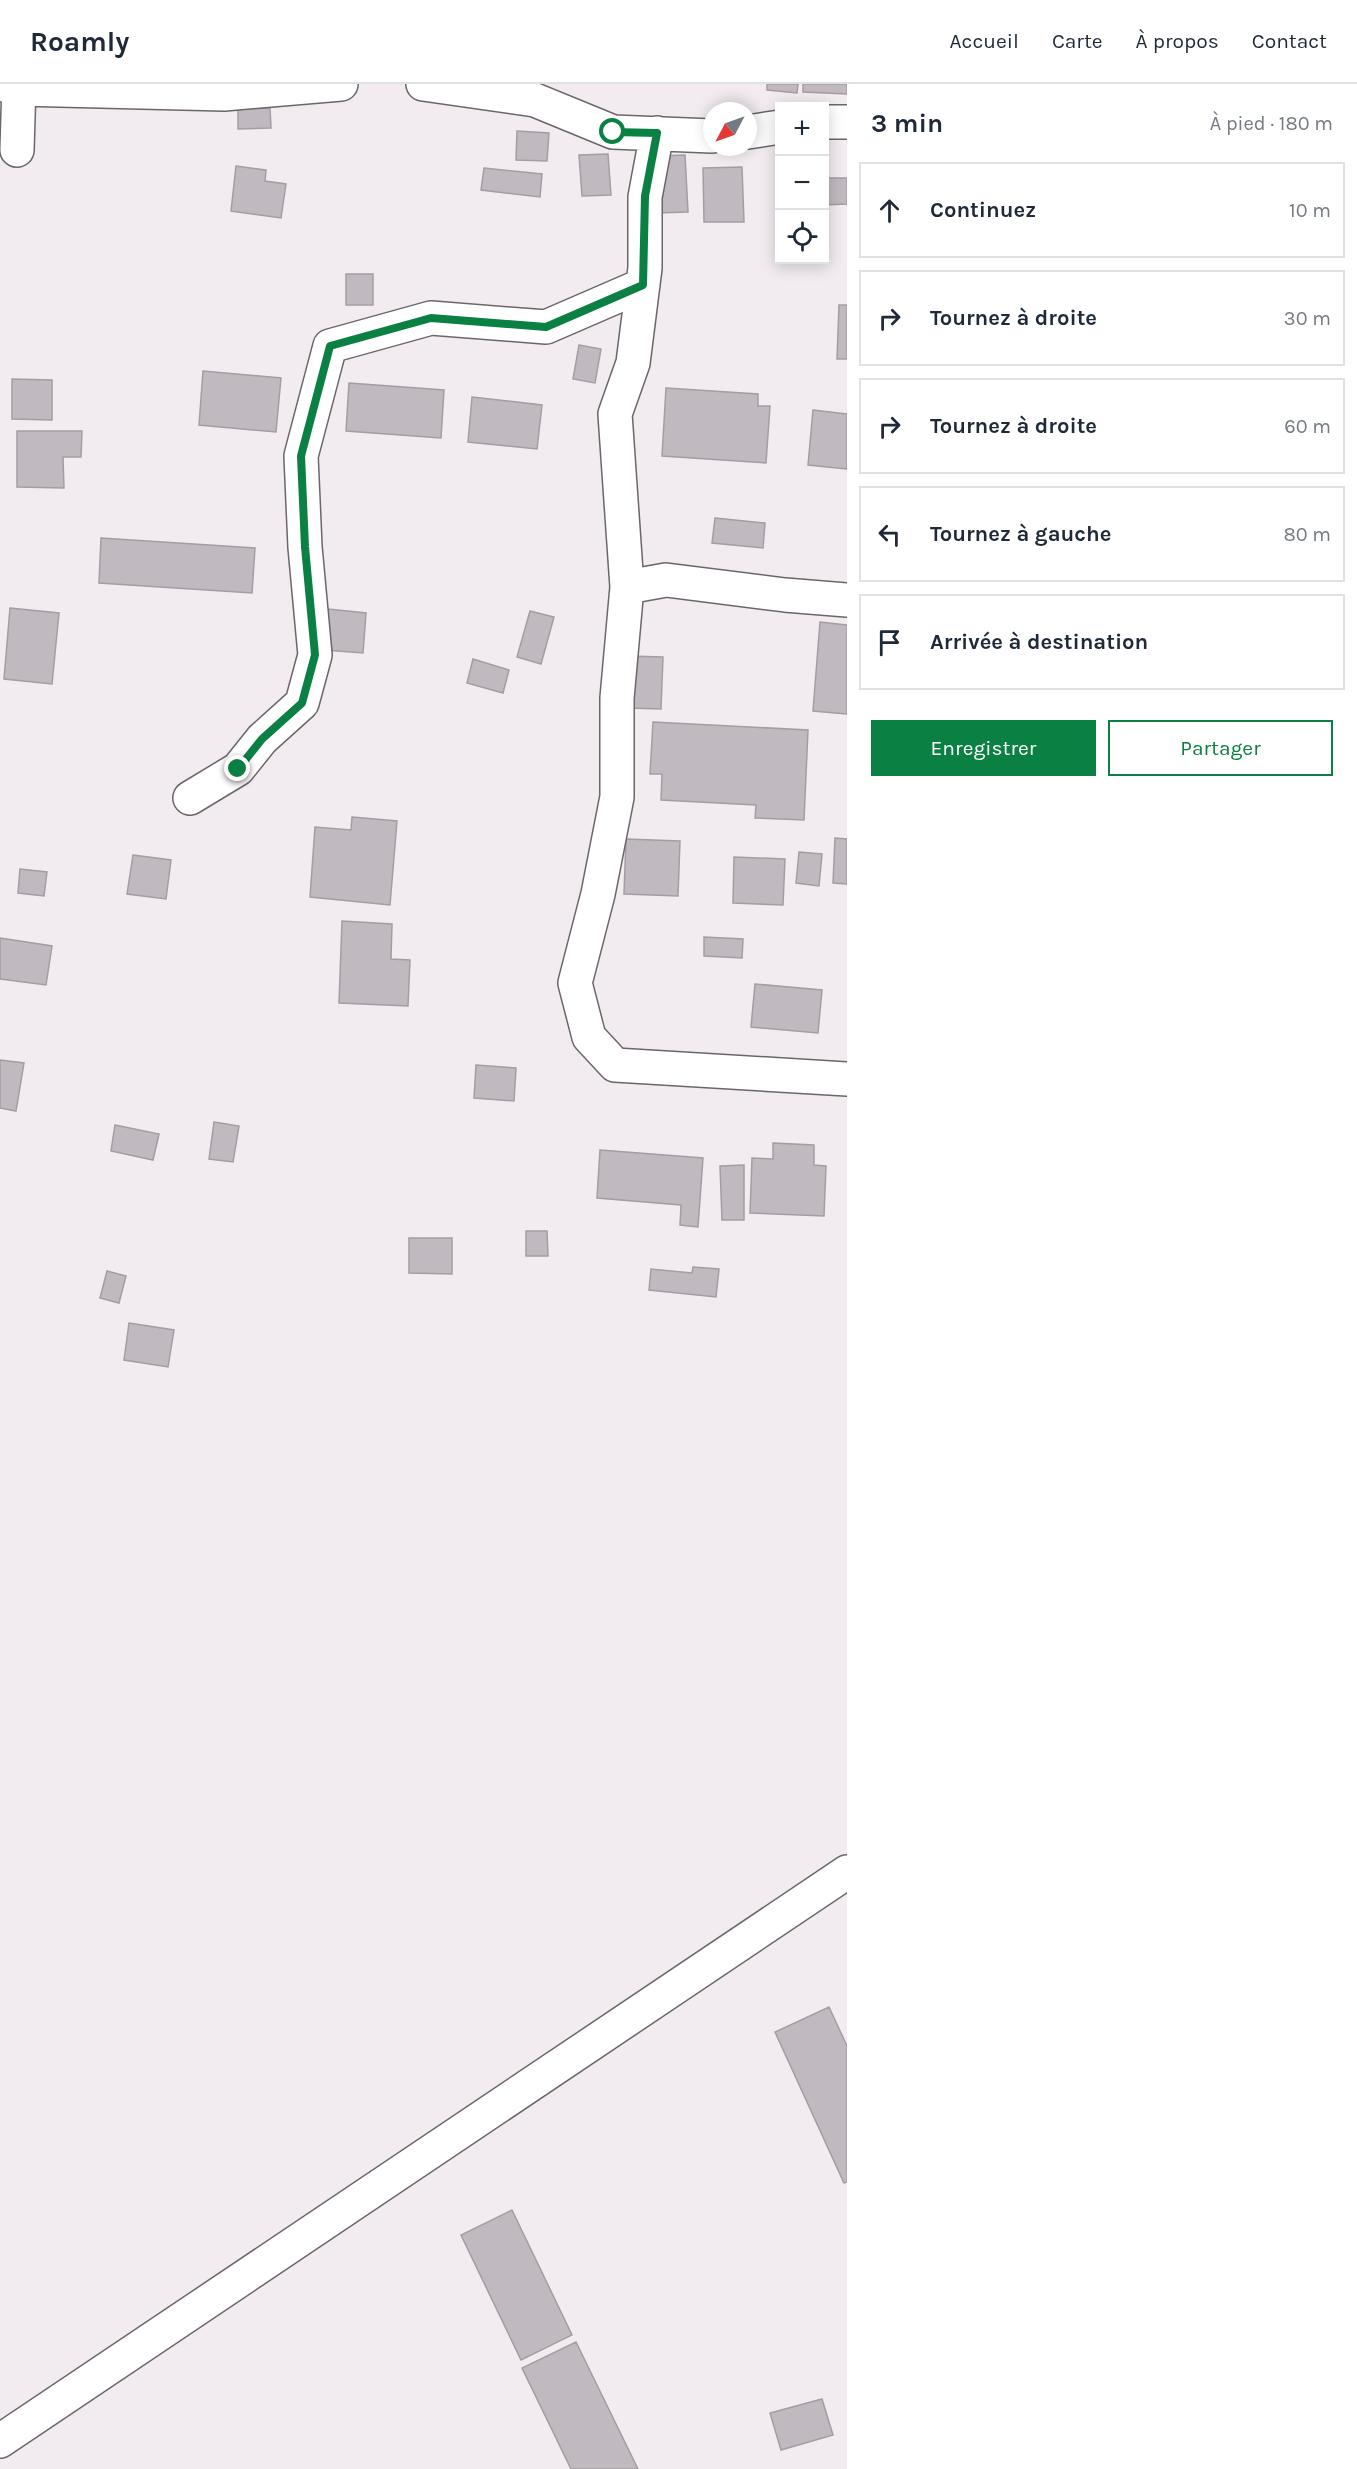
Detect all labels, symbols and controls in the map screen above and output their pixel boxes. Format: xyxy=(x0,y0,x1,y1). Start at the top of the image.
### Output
text: Roamly xyxy=(30,25,129,58)
text: Accueil xyxy=(950,29,1019,53)
text: Carte xyxy=(1052,29,1103,53)
text: À propos xyxy=(1136,29,1219,53)
text: Contact xyxy=(1252,29,1327,53)
north arrow xyxy=(703,102,757,156)
map controls xyxy=(775,102,829,264)
button: + xyxy=(775,102,829,156)
text: 3 min xyxy=(871,108,943,139)
text: À pied · 180 m xyxy=(1210,112,1333,135)
route start xyxy=(599,118,625,144)
button: − xyxy=(775,156,829,210)
icon: ahead xyxy=(873,194,906,227)
text: Continuez xyxy=(930,197,1036,223)
text: 10 m xyxy=(1289,199,1331,222)
button: locate xyxy=(775,210,829,264)
icon: right xyxy=(873,302,906,335)
text: Tournez à droite xyxy=(930,305,1097,331)
text: 30 m xyxy=(1284,307,1331,330)
icon: right xyxy=(873,410,906,443)
text: Tournez à droite xyxy=(930,413,1097,439)
text: 60 m xyxy=(1284,415,1331,438)
icon: left xyxy=(873,518,906,551)
text: Tournez à gauche xyxy=(930,521,1111,547)
text: 80 m xyxy=(1283,523,1331,546)
icon: arrive xyxy=(873,626,906,659)
text: Arrivée à destination xyxy=(930,629,1148,655)
button: Enregistrer xyxy=(871,720,1096,776)
button: Partager xyxy=(1108,720,1333,776)
route end xyxy=(224,755,250,781)

